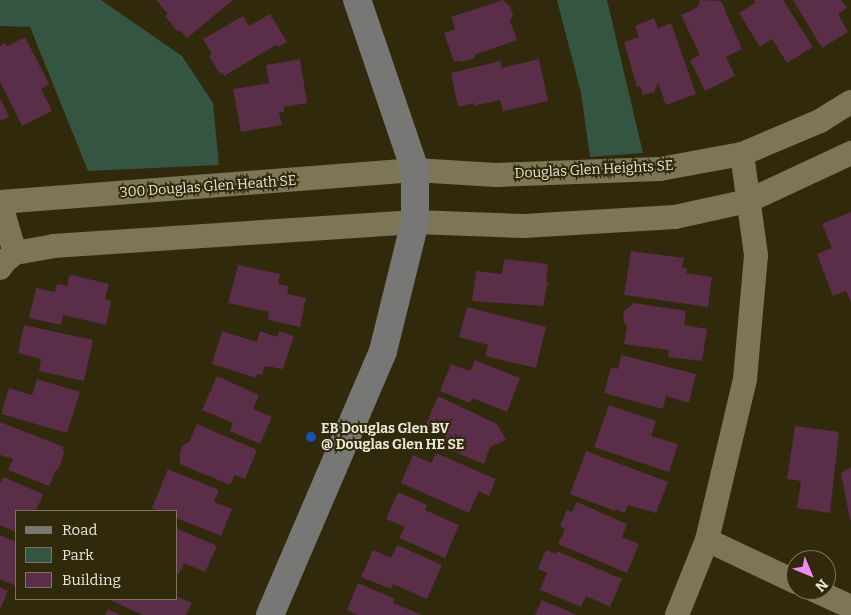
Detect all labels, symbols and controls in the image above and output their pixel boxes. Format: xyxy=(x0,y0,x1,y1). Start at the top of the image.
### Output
street label: Douglas Glen Heights SE xyxy=(514,157,674,183)
street label: 300 Douglas Glen Heath SE xyxy=(119,172,297,202)
place label: EB Douglas Glen BV @ Douglas Glen HE SE xyxy=(321,421,464,454)
marker: EB Douglas Glen BV @ Douglas Glen HE SE xyxy=(305,431,317,443)
legend xyxy=(15,510,178,600)
text: Road xyxy=(62,521,97,539)
text: Park xyxy=(62,546,94,564)
north arrow xyxy=(786,550,836,600)
text: Building xyxy=(62,571,121,589)
text: N xyxy=(811,575,831,595)

